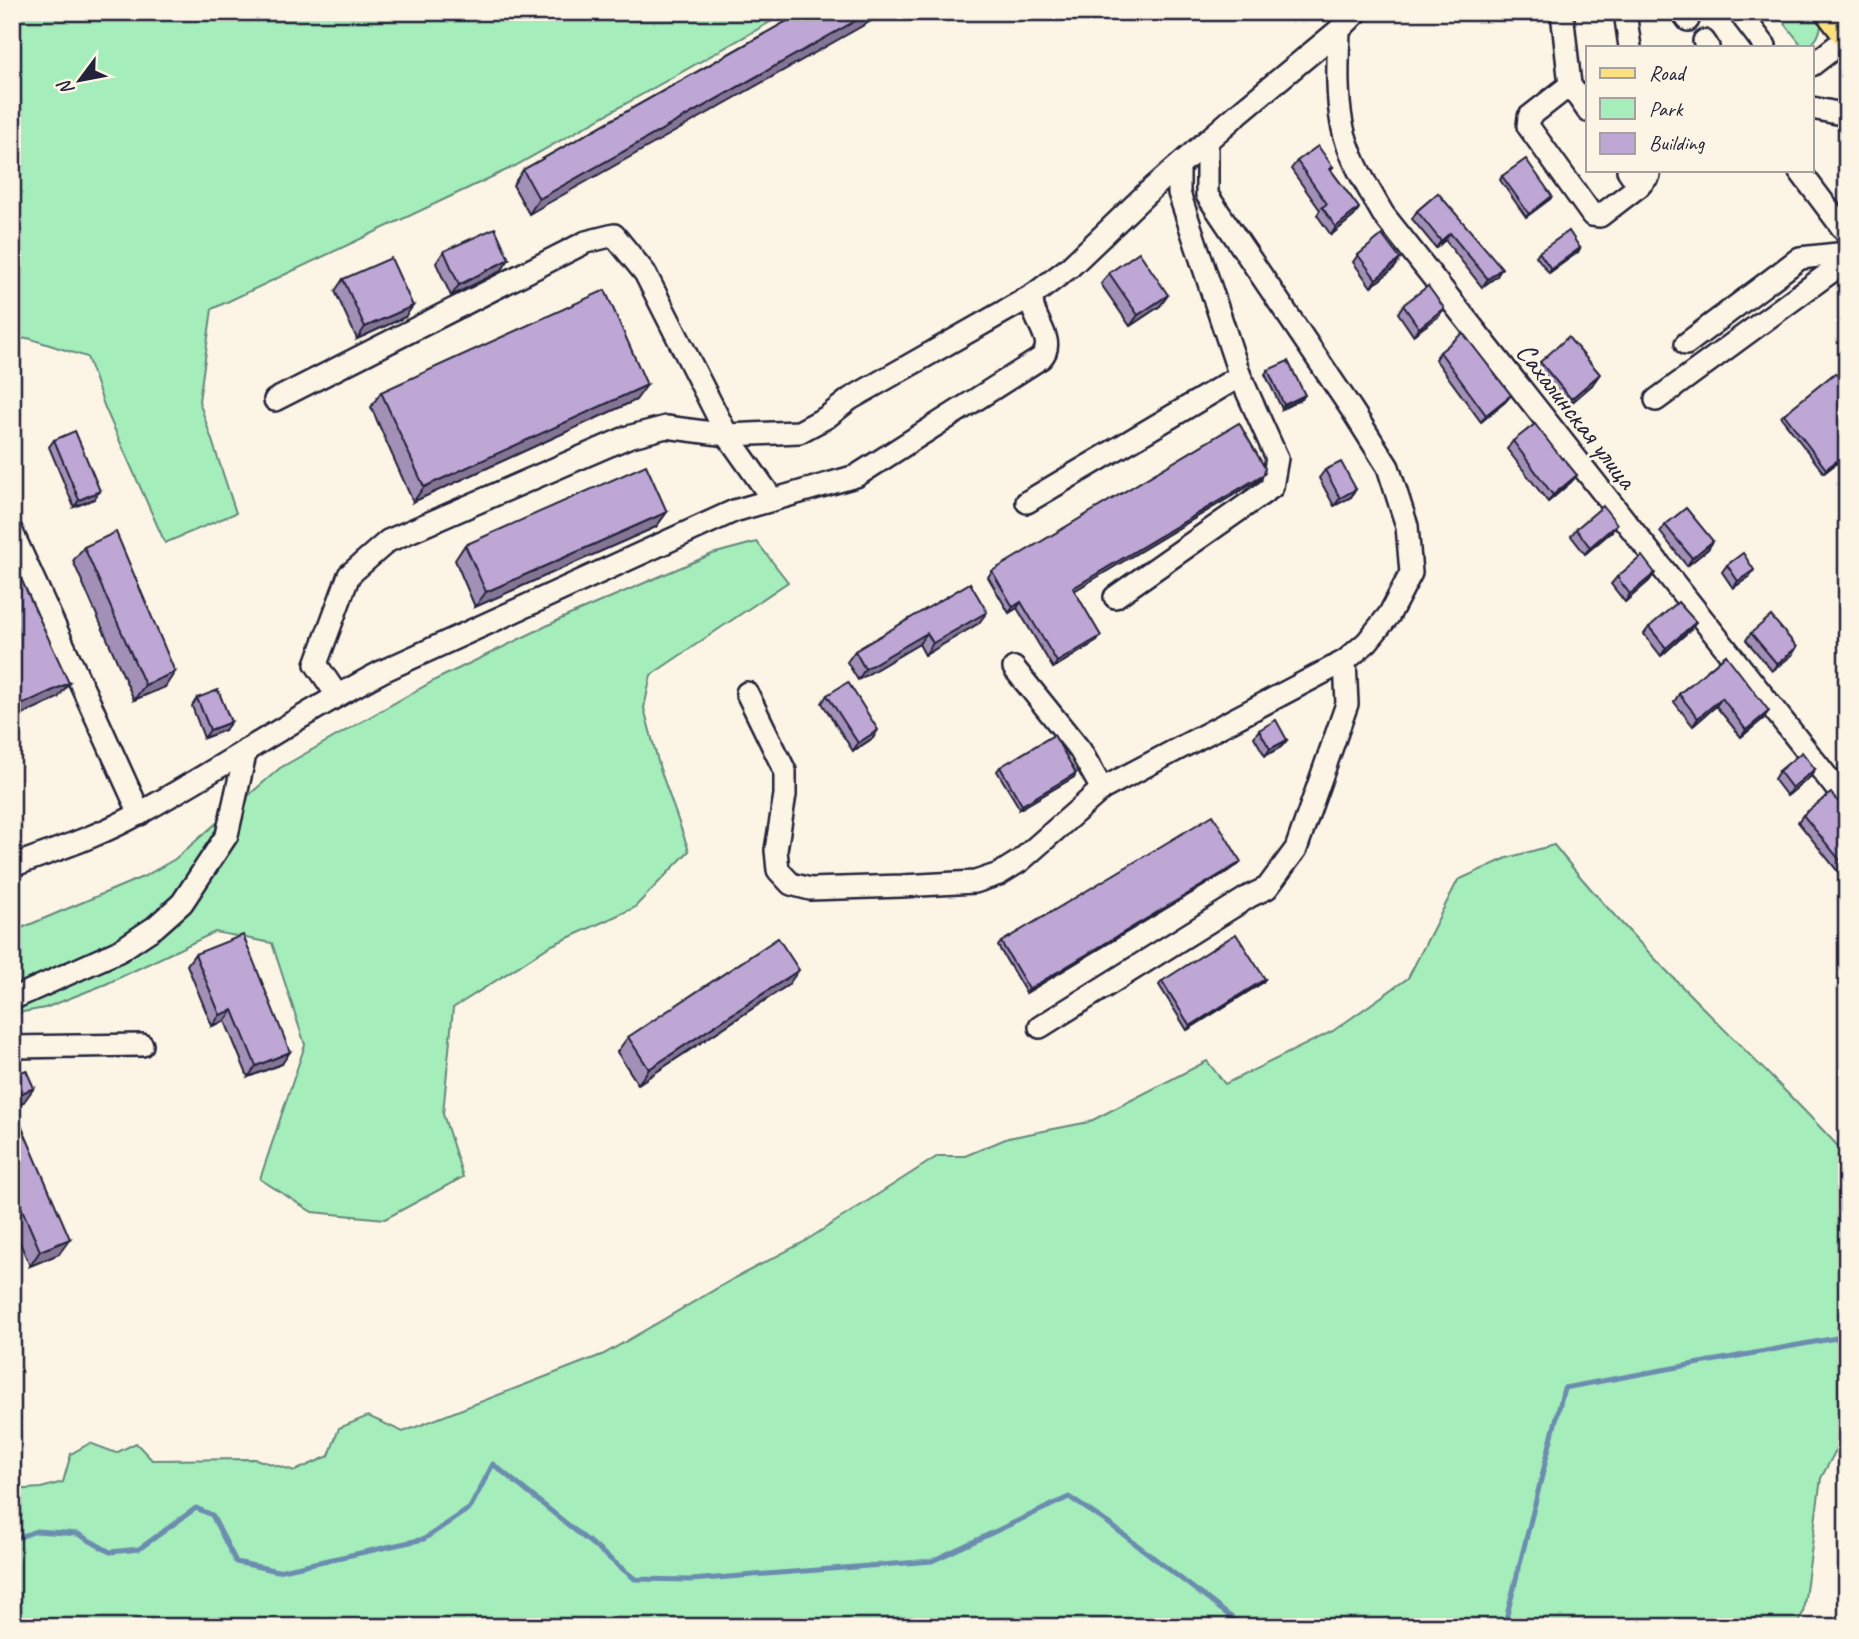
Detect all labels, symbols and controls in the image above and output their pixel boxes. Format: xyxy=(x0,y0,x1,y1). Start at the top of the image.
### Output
north arrow xyxy=(46,46,116,116)
legend xyxy=(1586,46,1814,172)
text: Road xyxy=(1649,60,1688,86)
text: N xyxy=(51,74,80,100)
text: Park xyxy=(1649,96,1684,122)
text: Building xyxy=(1649,130,1706,156)
street label: Сахалинская улица xyxy=(1509,335,1646,497)

